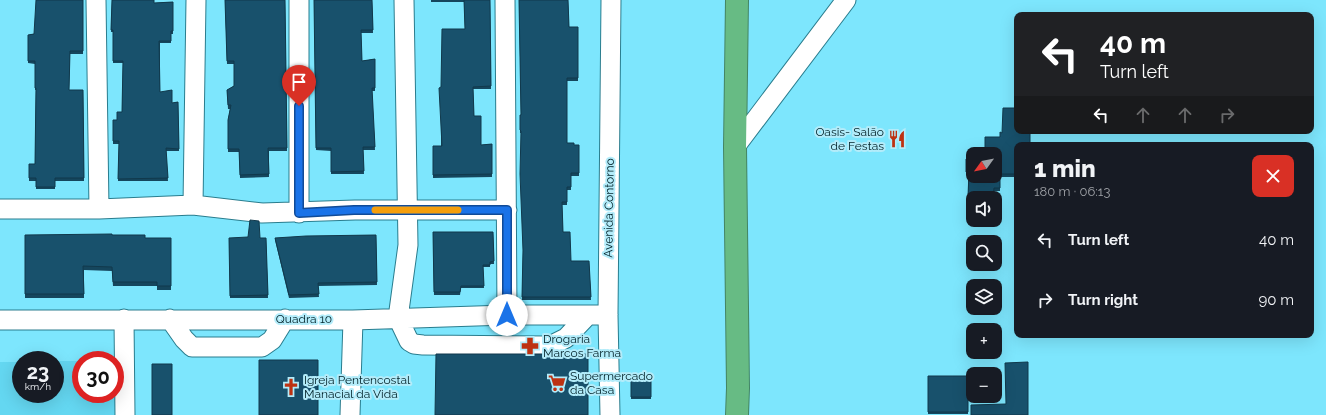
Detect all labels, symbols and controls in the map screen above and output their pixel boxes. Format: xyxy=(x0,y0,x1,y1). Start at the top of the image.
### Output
text: 40 m xyxy=(1100,27,1166,60)
icon: left xyxy=(1034,28,1086,80)
text: Turn left xyxy=(1100,61,1169,82)
pin xyxy=(282,65,316,106)
icon: arrive xyxy=(288,71,310,93)
icon: left xyxy=(1090,104,1112,126)
icon: ahead xyxy=(1132,104,1154,126)
icon: ahead xyxy=(1174,104,1196,126)
icon: right xyxy=(1216,104,1238,126)
place label: Oasis- Salão de Festas xyxy=(815,125,884,153)
restaurant icon: Oasis- Salão de Festas xyxy=(887,129,907,149)
north arrow xyxy=(966,147,1002,183)
map controls xyxy=(966,147,1002,403)
text: 1 min xyxy=(1034,154,1096,183)
button: close xyxy=(1252,155,1294,197)
street label: Avenida Contorno xyxy=(601,158,617,258)
text: 180 m · 06:13 xyxy=(1034,184,1110,199)
button: sound xyxy=(966,191,1002,227)
icon: left xyxy=(1034,229,1056,251)
text: Turn left xyxy=(1068,231,1129,249)
text: 40 m xyxy=(1259,231,1294,249)
button: search xyxy=(966,235,1002,271)
button: layers xyxy=(966,279,1002,315)
icon: right xyxy=(1034,289,1056,311)
text: Turn right xyxy=(1068,291,1138,309)
text: 90 m xyxy=(1258,291,1294,309)
position arrow xyxy=(486,294,528,336)
street label: Quadra 10 xyxy=(276,312,332,326)
button: + xyxy=(966,323,1002,359)
place label: Drogaria Marcos Farma xyxy=(543,332,621,360)
pharmacy icon: Drogaria Marcos Farma xyxy=(520,336,540,356)
speed limit sign: 30 xyxy=(72,351,124,403)
text: 23 xyxy=(27,360,49,384)
button: − xyxy=(966,367,1002,403)
place label: Supermercado da Casa xyxy=(570,369,653,397)
place label: Igreja Pentencostal Manacial da Vida xyxy=(304,373,411,401)
supermarket icon: Supermercado da Casa xyxy=(547,373,567,393)
church icon: Igreja Pentencostal Manacial da Vida xyxy=(281,377,301,397)
text: km/h xyxy=(25,381,51,392)

